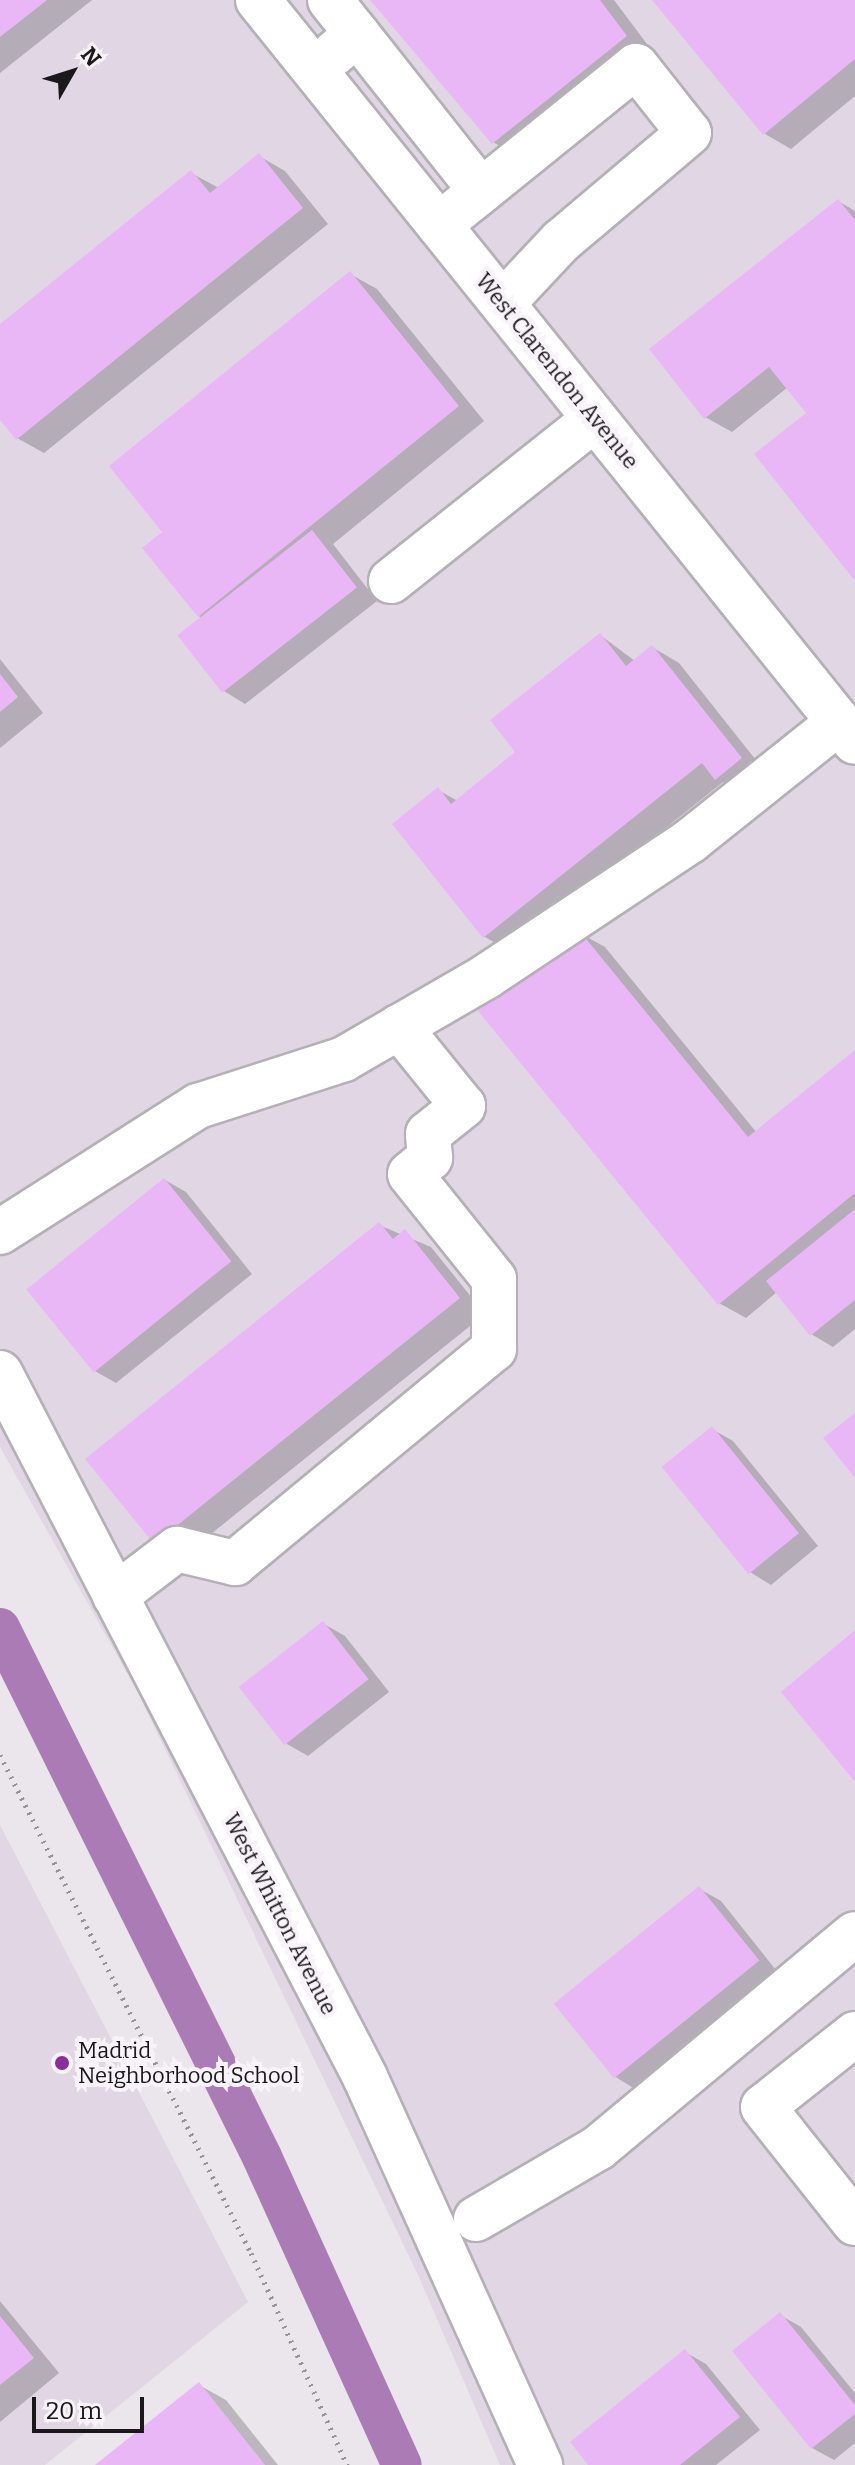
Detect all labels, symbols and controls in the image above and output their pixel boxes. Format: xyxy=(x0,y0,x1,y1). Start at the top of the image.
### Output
north arrow xyxy=(32,32,112,112)
text: N xyxy=(75,41,107,72)
street label: West Clarendon Avenue xyxy=(470,268,644,474)
street label: West Whitton Avenue xyxy=(218,1809,342,2019)
place label: Madrid Neighborhood School xyxy=(78,2037,300,2088)
marker: Madrid Neighborhood School xyxy=(53,2054,71,2072)
scale bar xyxy=(36,2381,148,2431)
text: 20 m xyxy=(46,2397,102,2425)

